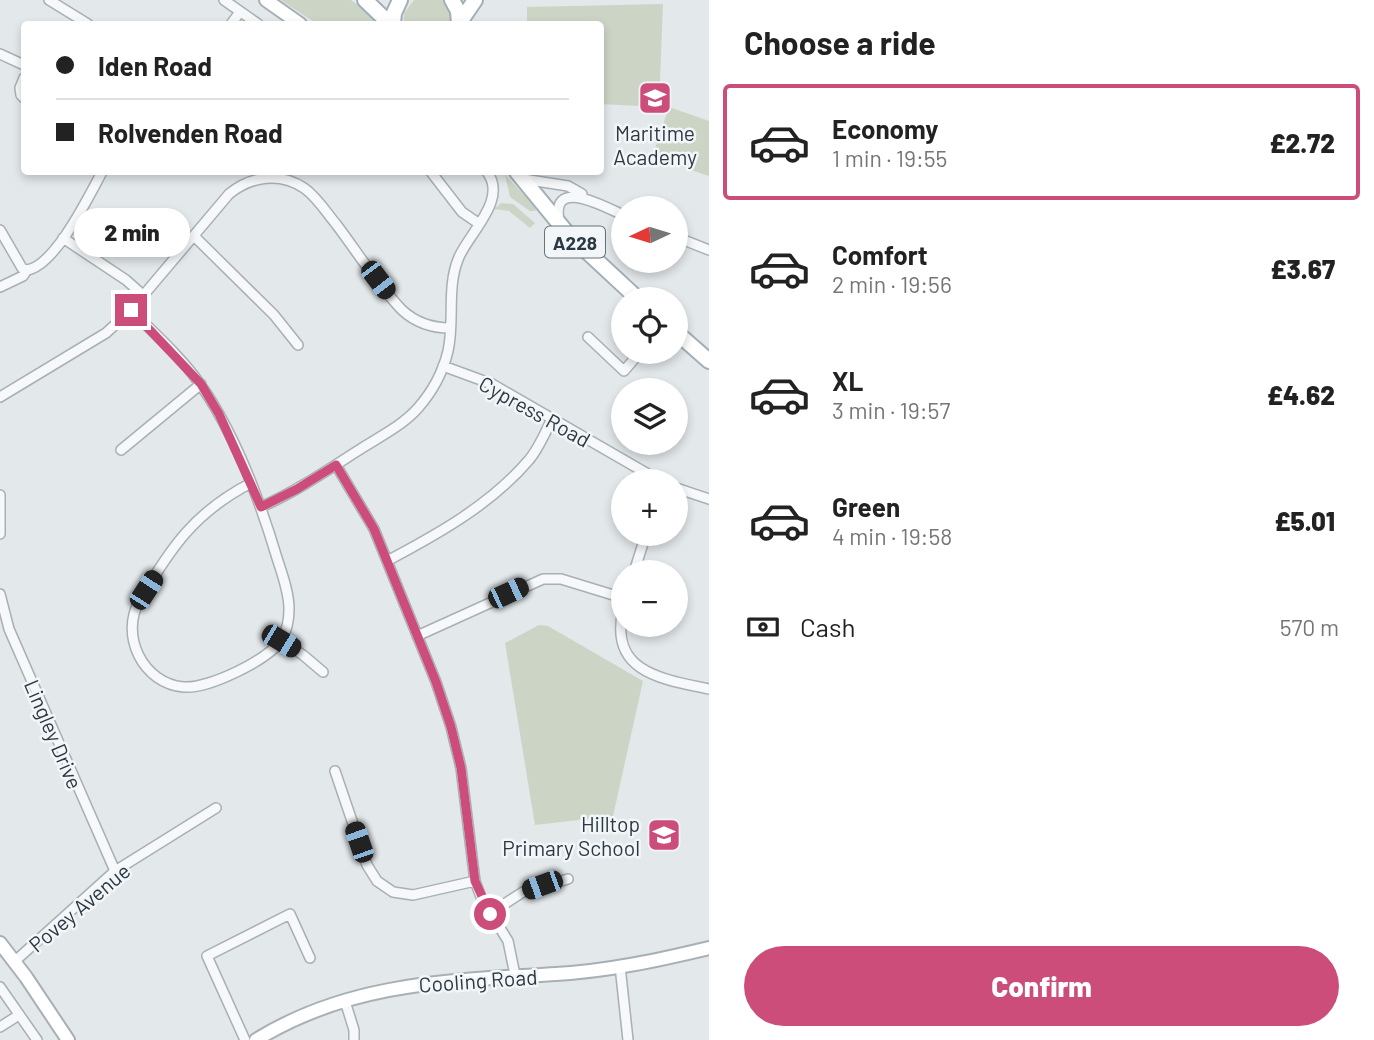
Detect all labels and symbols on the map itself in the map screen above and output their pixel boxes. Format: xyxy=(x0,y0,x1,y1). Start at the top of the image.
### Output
school or university icon: Maritime Academy xyxy=(636,79,674,117)
place label: Maritime Academy xyxy=(613,120,697,169)
north arrow xyxy=(611,196,688,273)
callout: 2 min xyxy=(73,208,189,258)
road number: A228 xyxy=(545,226,605,258)
car xyxy=(357,257,400,303)
route end xyxy=(115,294,147,326)
street label: Cypress Road xyxy=(475,370,595,452)
car xyxy=(126,567,167,613)
car xyxy=(485,575,532,611)
car xyxy=(258,621,305,661)
street label: Lingley Drive xyxy=(20,676,88,792)
place label: Hilltop Primary School xyxy=(502,811,640,860)
school or university icon: Hilltop Primary School xyxy=(645,816,683,854)
car xyxy=(343,819,376,865)
street label: Povey Avenue xyxy=(23,857,135,957)
car xyxy=(519,868,566,902)
route start xyxy=(474,898,506,930)
street label: Cooling Road xyxy=(418,963,538,997)

